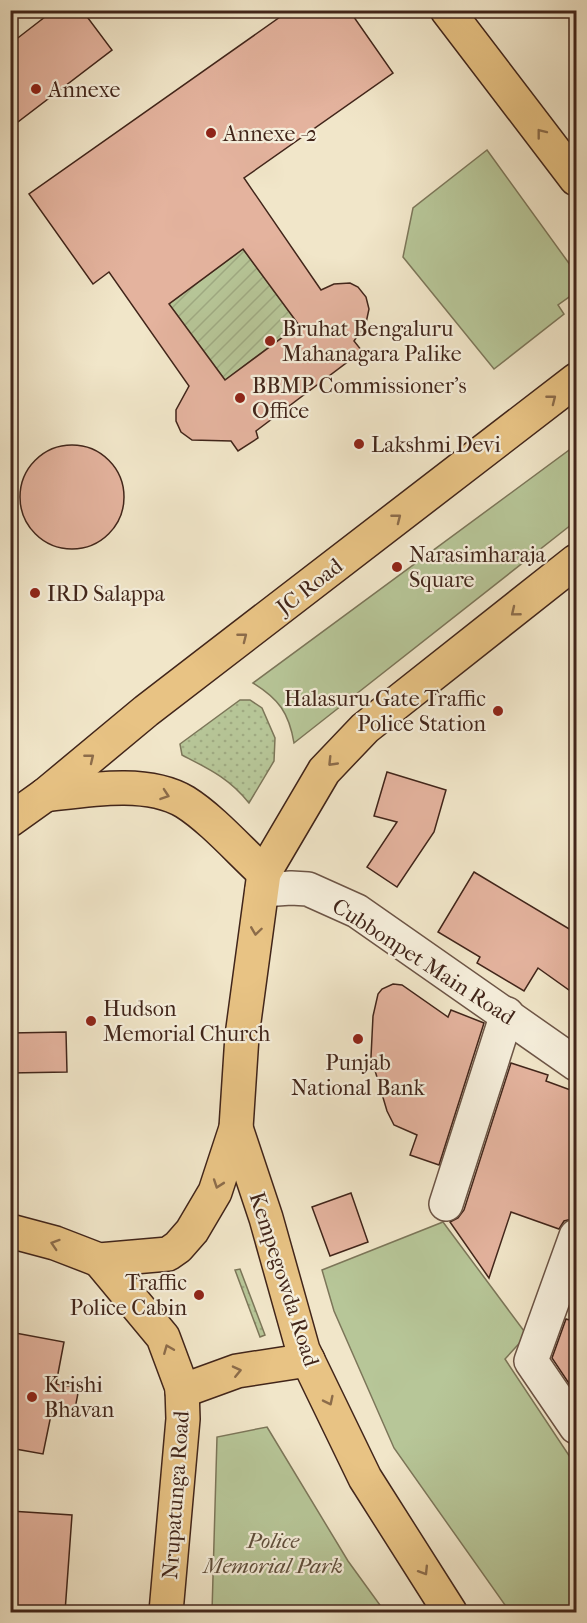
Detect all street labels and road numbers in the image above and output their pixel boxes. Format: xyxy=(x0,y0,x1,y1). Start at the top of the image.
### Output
street label: JC Road xyxy=(270,552,349,622)
street label: Cubbonpet Main Road xyxy=(327,893,521,1031)
street label: Kempegowda Road xyxy=(244,1189,325,1371)
street label: Nrupatunga Road xyxy=(157,1409,195,1580)

